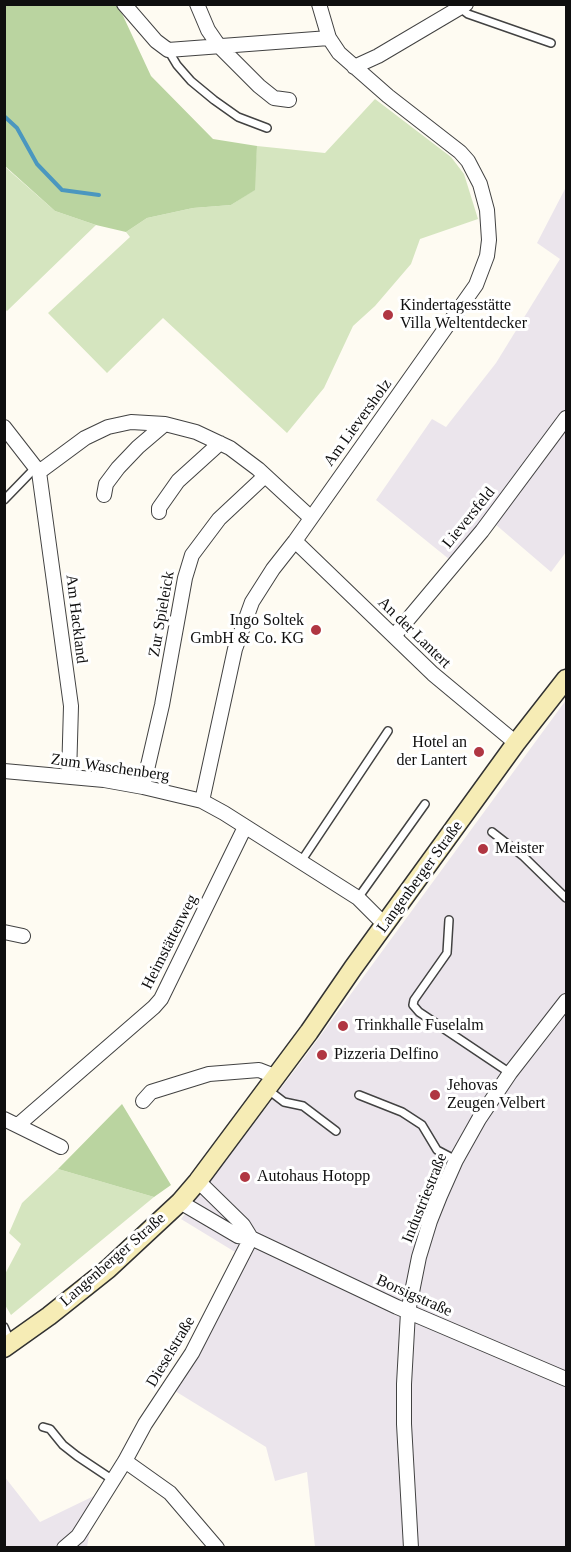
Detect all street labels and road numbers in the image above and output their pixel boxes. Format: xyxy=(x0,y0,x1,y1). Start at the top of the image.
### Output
street label: Am Lieversholz xyxy=(320,375,396,471)
street label: Lieversfeld xyxy=(439,484,499,552)
street label: Zur Spieleick xyxy=(145,570,179,658)
street label: Am Hackland xyxy=(61,574,91,664)
street label: An der Lantert xyxy=(373,593,455,673)
street label: Zum Waschenberg xyxy=(49,750,171,786)
street label: Langenberger Straße xyxy=(373,817,467,937)
street label: Heimstättenweg xyxy=(138,891,202,993)
street label: Industriestraße xyxy=(398,1150,452,1246)
street label: Langenberger Straße xyxy=(56,1209,170,1311)
street label: Borsigstraße xyxy=(373,1271,455,1321)
street label: Dieselstraße xyxy=(142,1313,200,1391)

